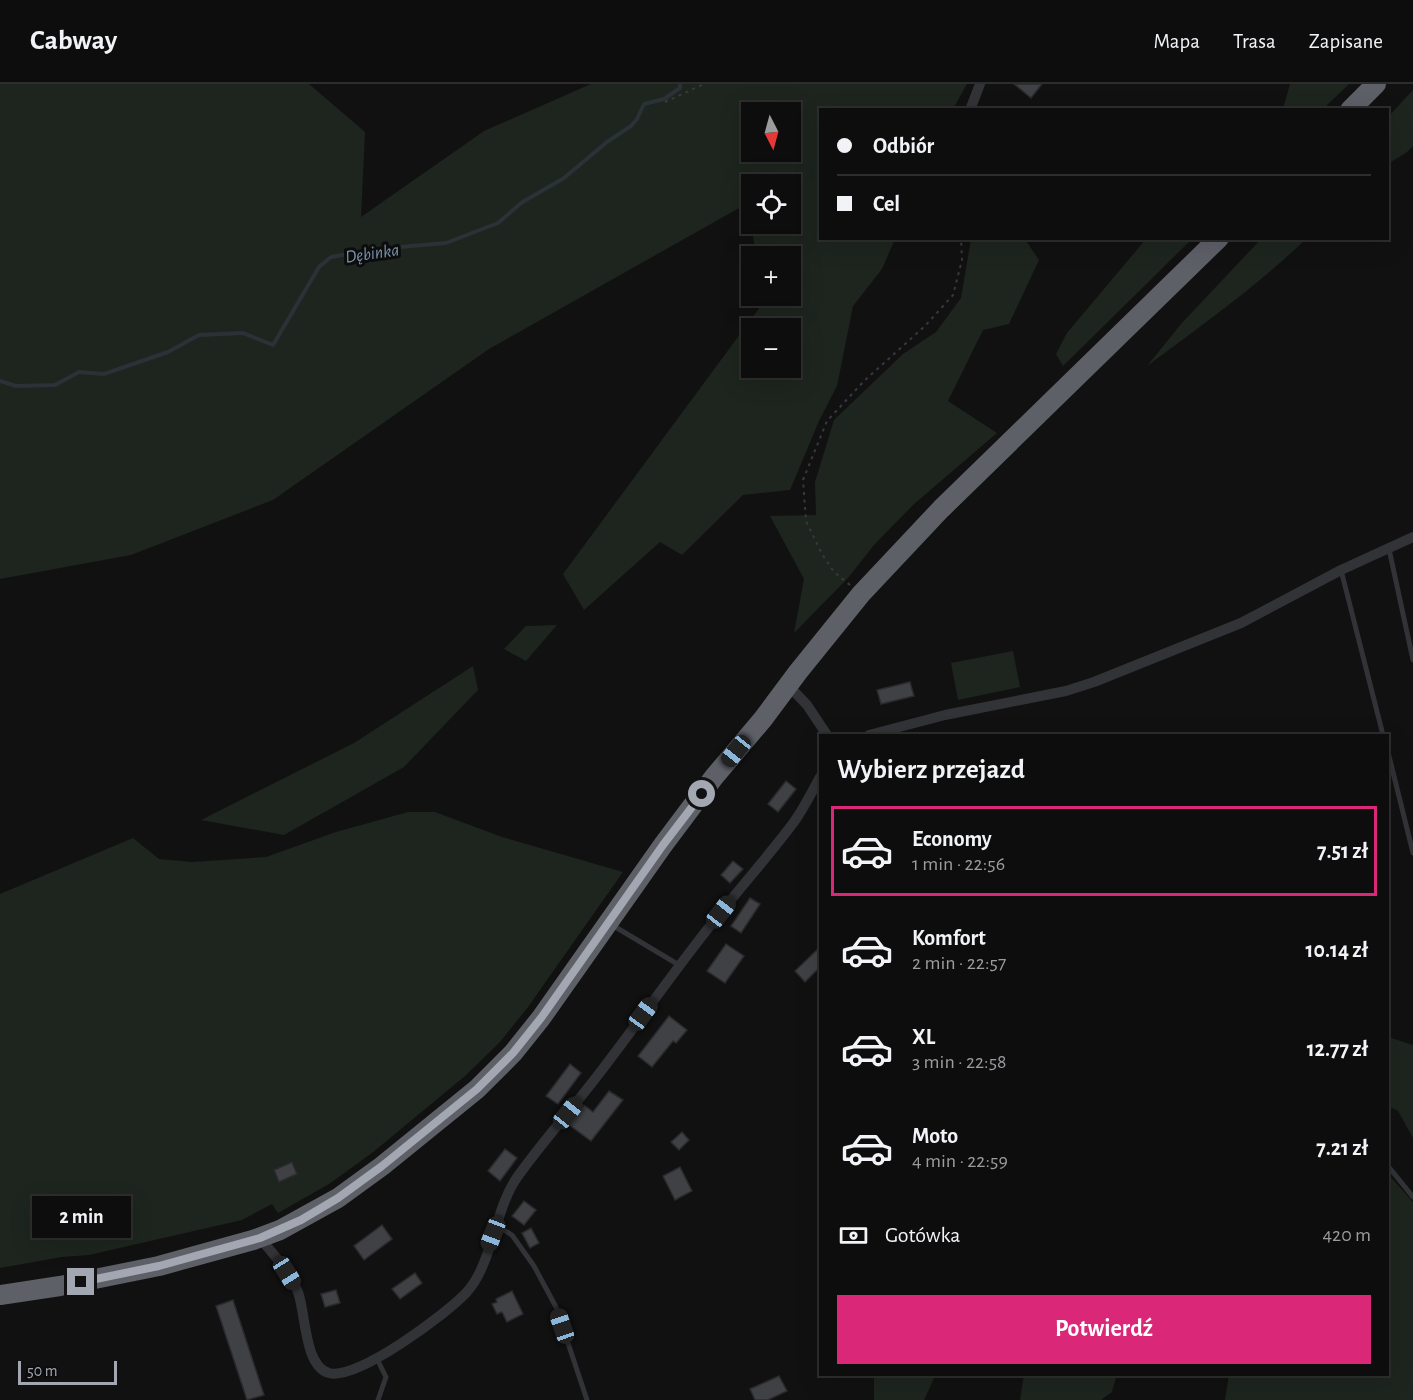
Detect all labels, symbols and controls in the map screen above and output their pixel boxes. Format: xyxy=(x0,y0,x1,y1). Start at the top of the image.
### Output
text: Cabway xyxy=(30,27,117,55)
text: Mapa xyxy=(1154,31,1200,52)
text: Trasa xyxy=(1233,31,1276,52)
text: Zapisane xyxy=(1309,31,1383,52)
north arrow xyxy=(741,102,801,162)
map controls xyxy=(741,102,801,378)
text: Odbiór xyxy=(873,135,934,157)
button: locate xyxy=(741,174,801,234)
text: Cel xyxy=(873,193,900,215)
water label: Dębinka xyxy=(344,241,400,267)
button: + xyxy=(741,246,801,306)
button: − xyxy=(741,318,801,378)
car xyxy=(718,731,754,771)
text: Wybierz przejazd xyxy=(837,756,1025,783)
route start xyxy=(688,780,715,807)
icon: car xyxy=(840,824,894,878)
text: Economy xyxy=(912,828,992,850)
text: 7.51 zł xyxy=(1317,840,1368,862)
text: 1 min · 22:56 xyxy=(912,854,1005,874)
car xyxy=(703,892,739,932)
icon: car xyxy=(840,923,894,977)
text: Komfort xyxy=(912,927,986,949)
text: 10.14 zł xyxy=(1306,939,1368,961)
text: 2 min · 22:57 xyxy=(912,953,1006,973)
car xyxy=(625,994,661,1034)
icon: car xyxy=(840,1022,894,1076)
text: XL xyxy=(912,1026,935,1048)
text: 12.77 zł xyxy=(1307,1038,1368,1060)
text: 3 min · 22:58 xyxy=(912,1052,1007,1072)
car xyxy=(550,1093,586,1133)
icon: car xyxy=(840,1121,894,1175)
text: Moto xyxy=(912,1125,958,1147)
text: 7.21 zł xyxy=(1316,1137,1368,1159)
text: 4 min · 22:59 xyxy=(912,1151,1008,1171)
callout: 2 min xyxy=(32,1195,130,1237)
text: 2 min xyxy=(59,1207,104,1227)
car xyxy=(478,1214,508,1254)
icon: cash xyxy=(837,1219,870,1252)
text: Gotówka xyxy=(885,1224,960,1246)
text: 420 m xyxy=(1322,1225,1371,1245)
car xyxy=(270,1253,304,1293)
route end xyxy=(67,1268,94,1295)
button: Potwierdź xyxy=(837,1295,1371,1364)
car xyxy=(548,1306,576,1346)
scale bar xyxy=(18,1358,117,1386)
text: 50 m xyxy=(27,1363,58,1379)

